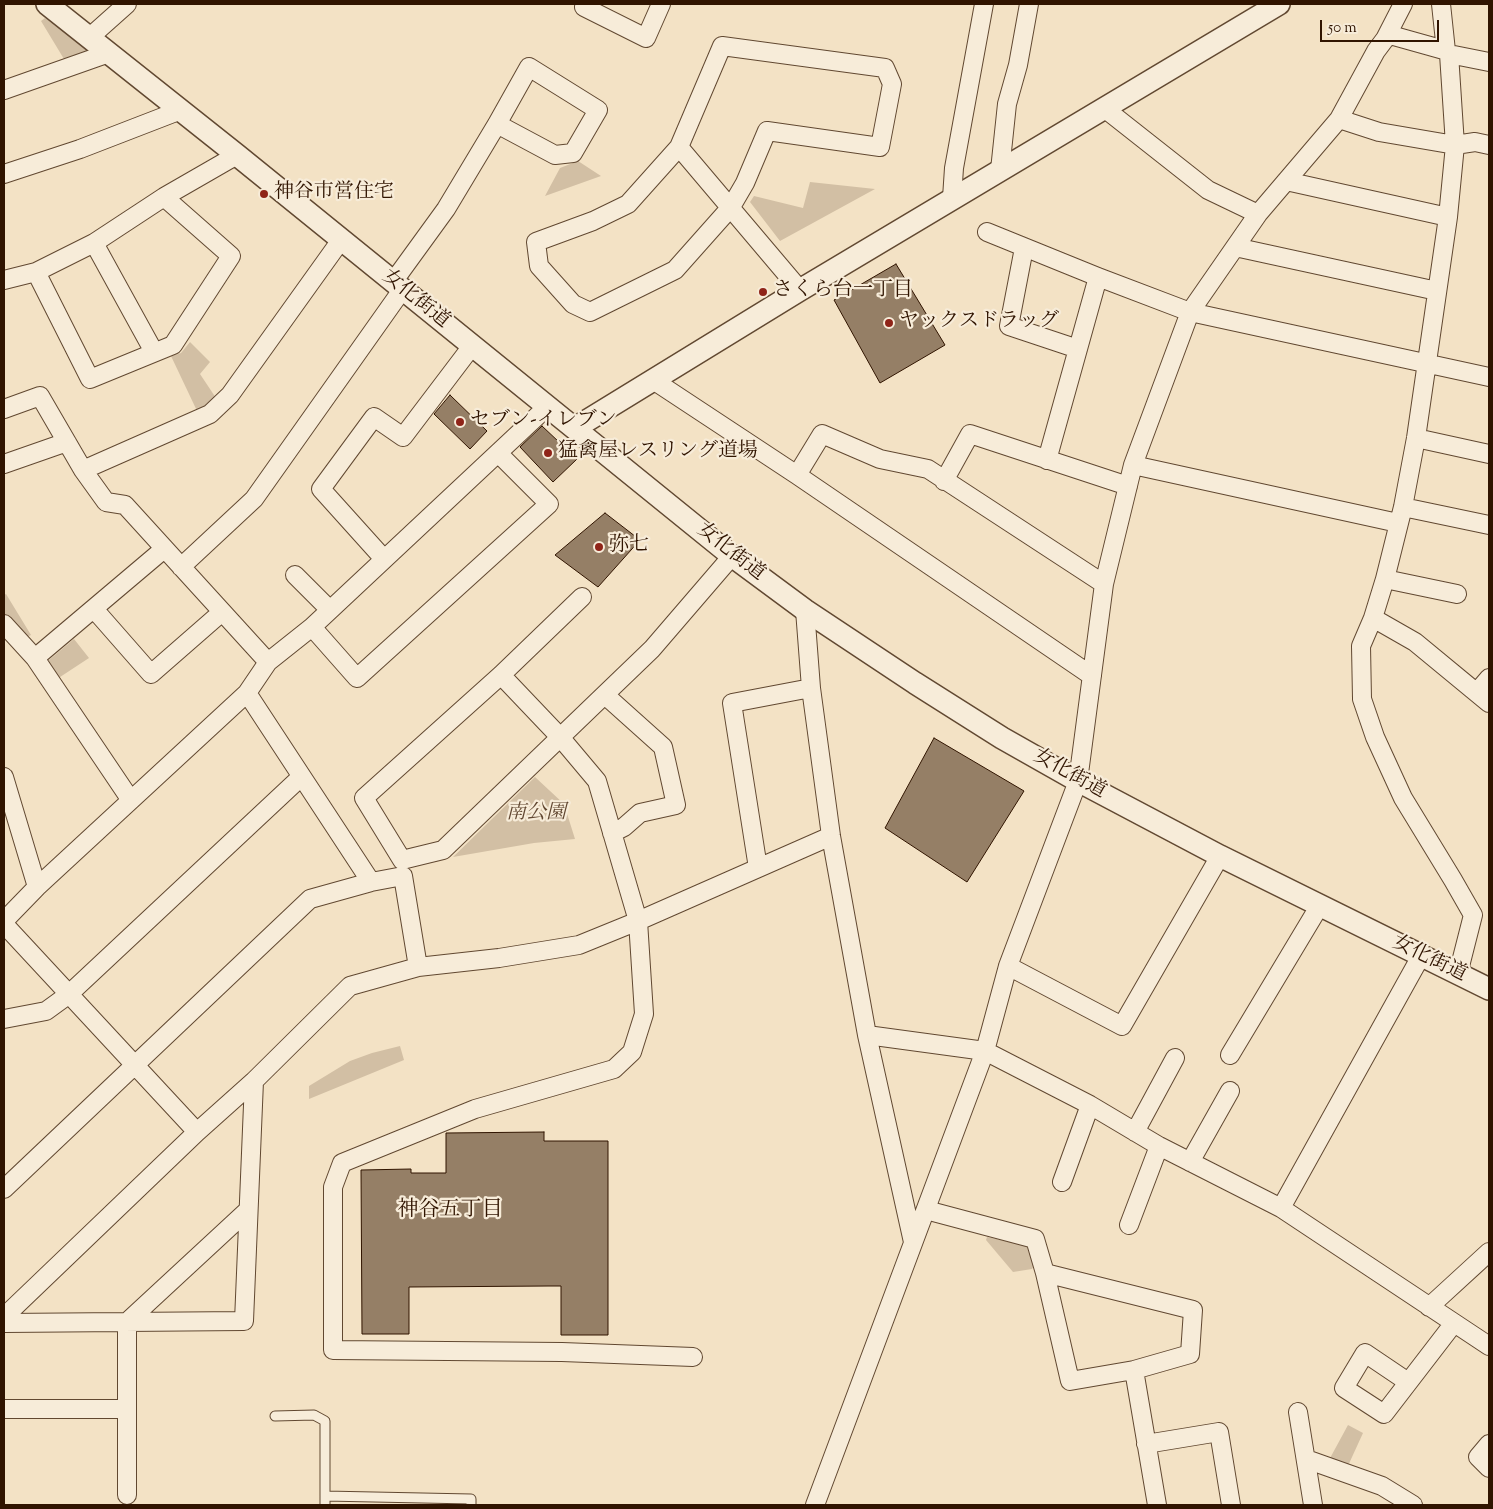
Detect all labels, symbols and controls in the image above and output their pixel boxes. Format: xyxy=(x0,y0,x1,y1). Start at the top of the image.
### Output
scale bar xyxy=(1323,10,1442,42)
text: 50 m xyxy=(1328,18,1357,39)
place label: 神谷市営住宅 xyxy=(274,182,394,206)
marker: 神谷市営住宅 xyxy=(258,188,270,200)
street label: 女化街道 xyxy=(376,266,454,334)
place label: さくら台一丁目 xyxy=(773,280,913,304)
marker: さくら台一丁目 xyxy=(757,286,769,298)
place label: ヤックスドラッグ xyxy=(899,311,1059,335)
marker: ヤックスドラッグ xyxy=(883,317,895,329)
place label: セブン-イレブン xyxy=(470,410,617,434)
marker: セブン-イレブン xyxy=(454,416,466,428)
place label: 猛禽屋レスリング道場 xyxy=(558,441,758,465)
marker: 猛禽屋レスリング道場 xyxy=(542,447,554,459)
street label: 女化街道 xyxy=(691,519,769,587)
place label: 弥七 xyxy=(609,535,649,559)
marker: 弥七 xyxy=(593,541,605,553)
street label: 女化街道 xyxy=(1028,745,1110,805)
park label: 南公園 xyxy=(506,803,566,827)
street label: 女化街道 xyxy=(1388,932,1470,988)
district label: 神谷五丁目 xyxy=(398,1198,502,1224)

